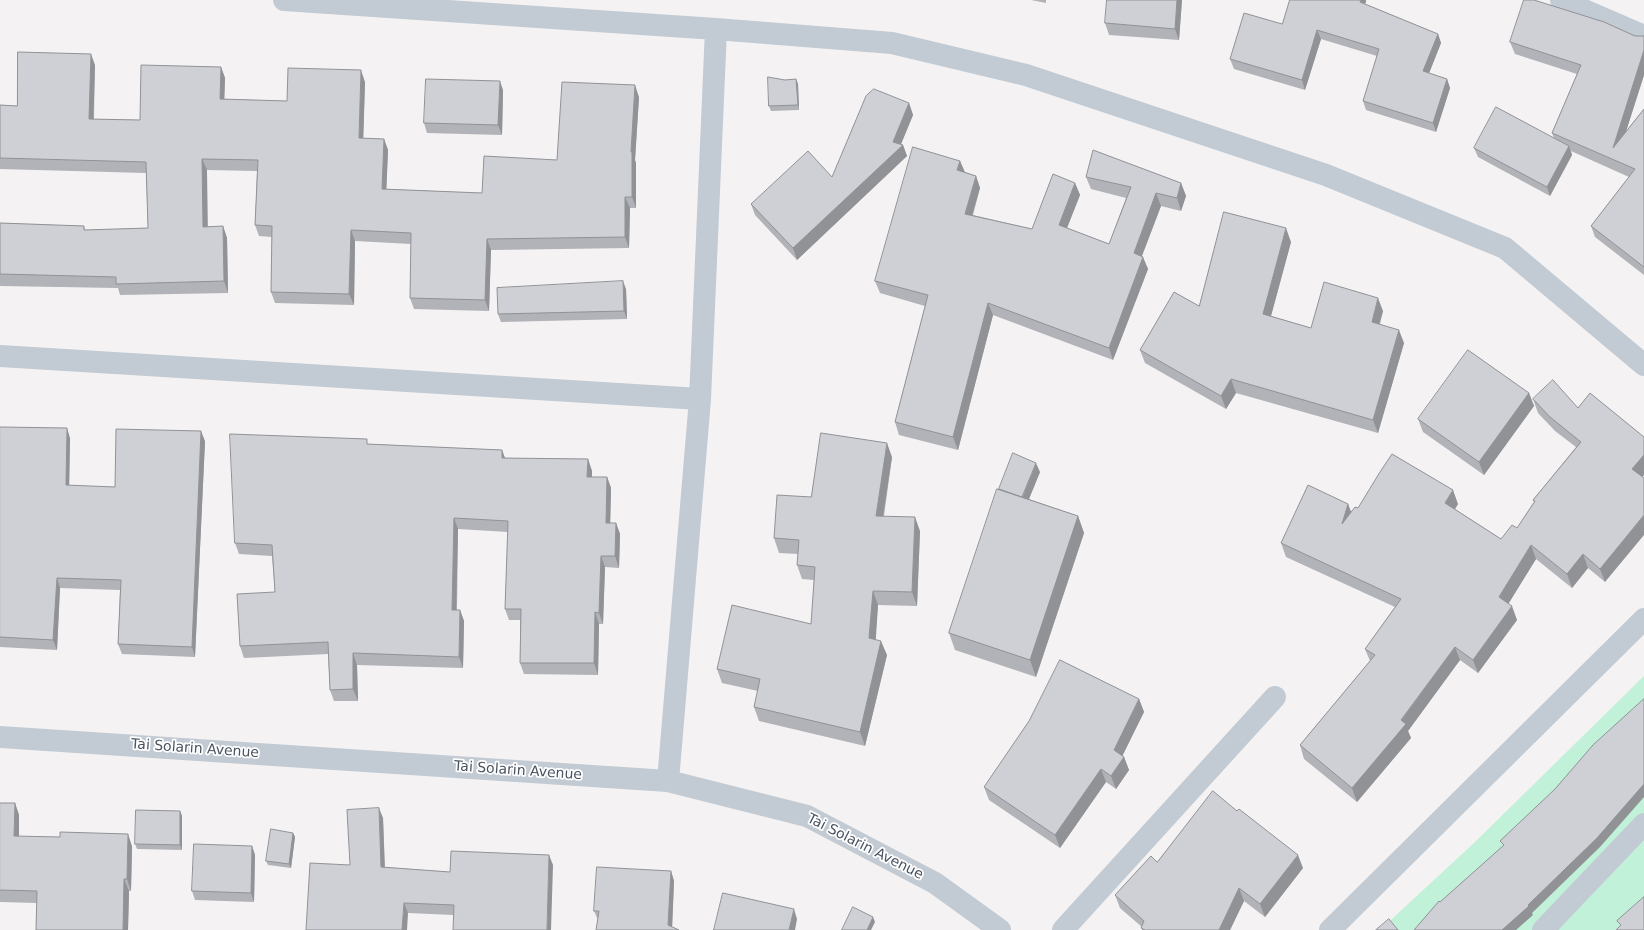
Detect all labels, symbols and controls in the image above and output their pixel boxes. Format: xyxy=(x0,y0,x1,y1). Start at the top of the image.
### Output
street label: Tai Solarin Avenue xyxy=(131,736,259,762)
street label: Tai Solarin Avenue xyxy=(454,758,582,784)
street label: Tai Solarin Avenue xyxy=(804,810,926,884)

